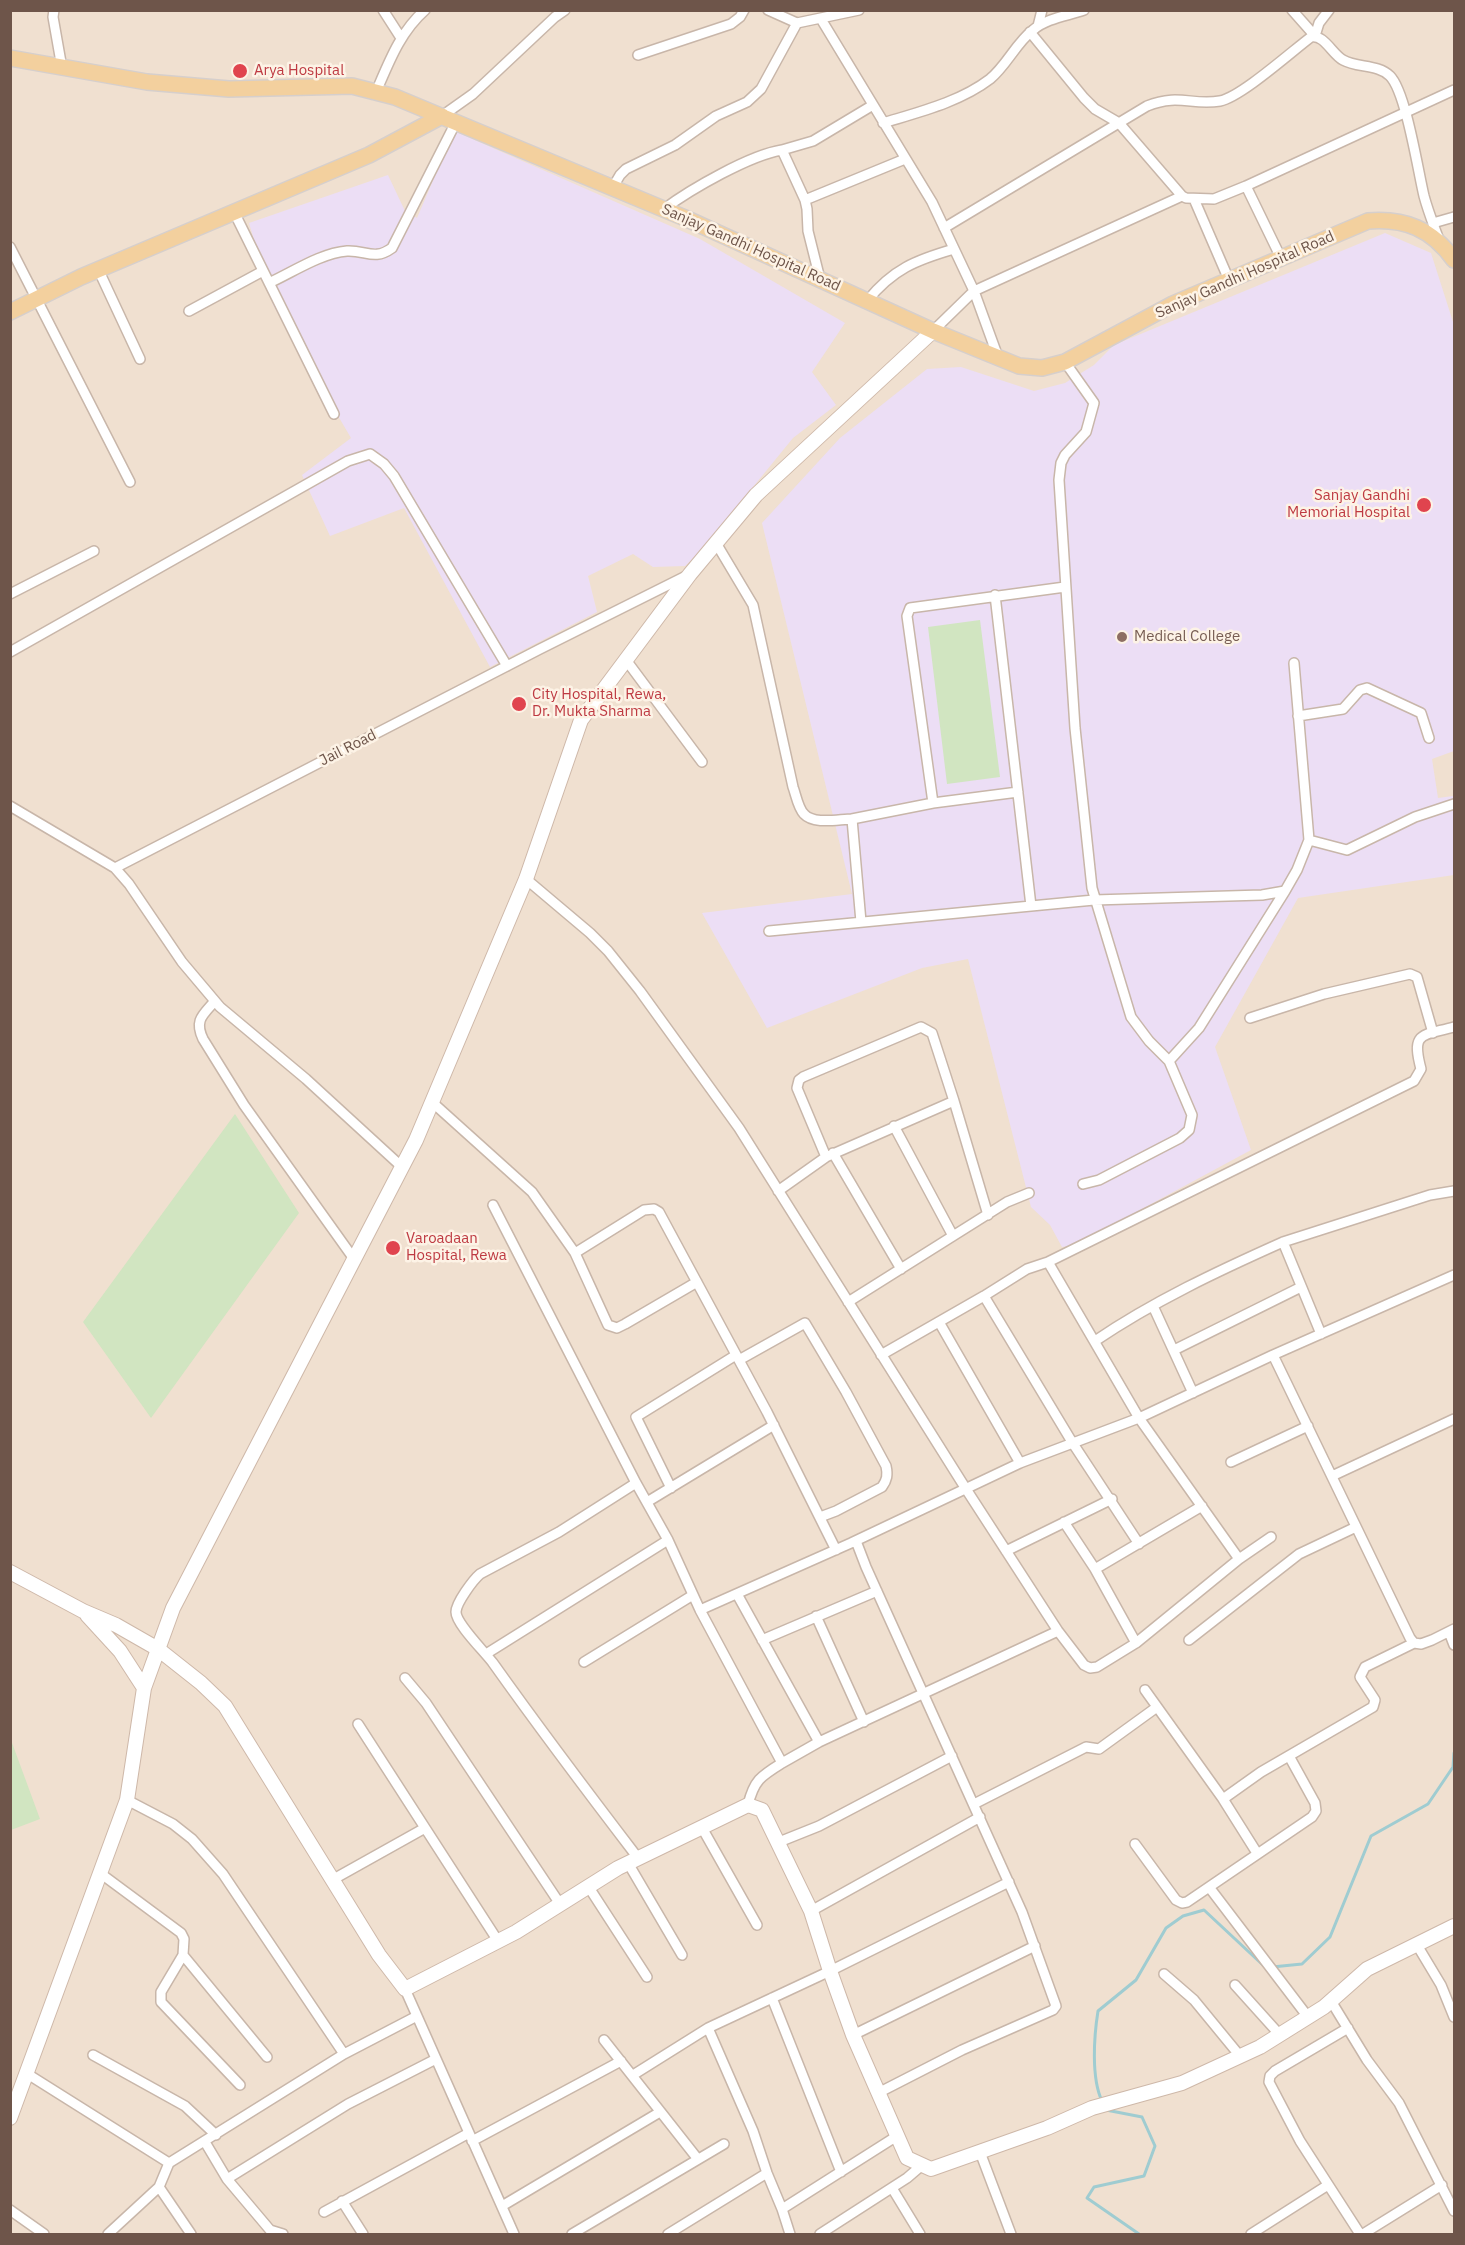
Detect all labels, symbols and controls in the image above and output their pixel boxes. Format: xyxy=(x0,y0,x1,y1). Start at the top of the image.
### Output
marker: Arya Hospital xyxy=(231,62,249,80)
place label: Arya Hospital xyxy=(254,62,344,80)
street label: Sanjay Gandhi Hospital Road xyxy=(659,200,843,296)
street label: Sanjay Gandhi Hospital Road xyxy=(1153,227,1337,323)
place label: Sanjay Gandhi Memorial Hospital xyxy=(1287,487,1410,522)
marker: Sanjay Gandhi Memorial Hospital xyxy=(1415,496,1433,514)
place label: Medical College xyxy=(1134,628,1240,646)
marker: Medical College xyxy=(1115,630,1129,644)
place label: City Hospital, Rewa, Dr. Mukta Sharma xyxy=(532,686,666,721)
marker: City Hospital, Rewa, Dr. Mukta Sharma xyxy=(510,695,528,713)
street label: Jail Road xyxy=(317,726,379,770)
place label: Varoadaan Hospital, Rewa xyxy=(406,1230,507,1265)
marker: Varoadaan Hospital, Rewa xyxy=(384,1239,402,1257)

